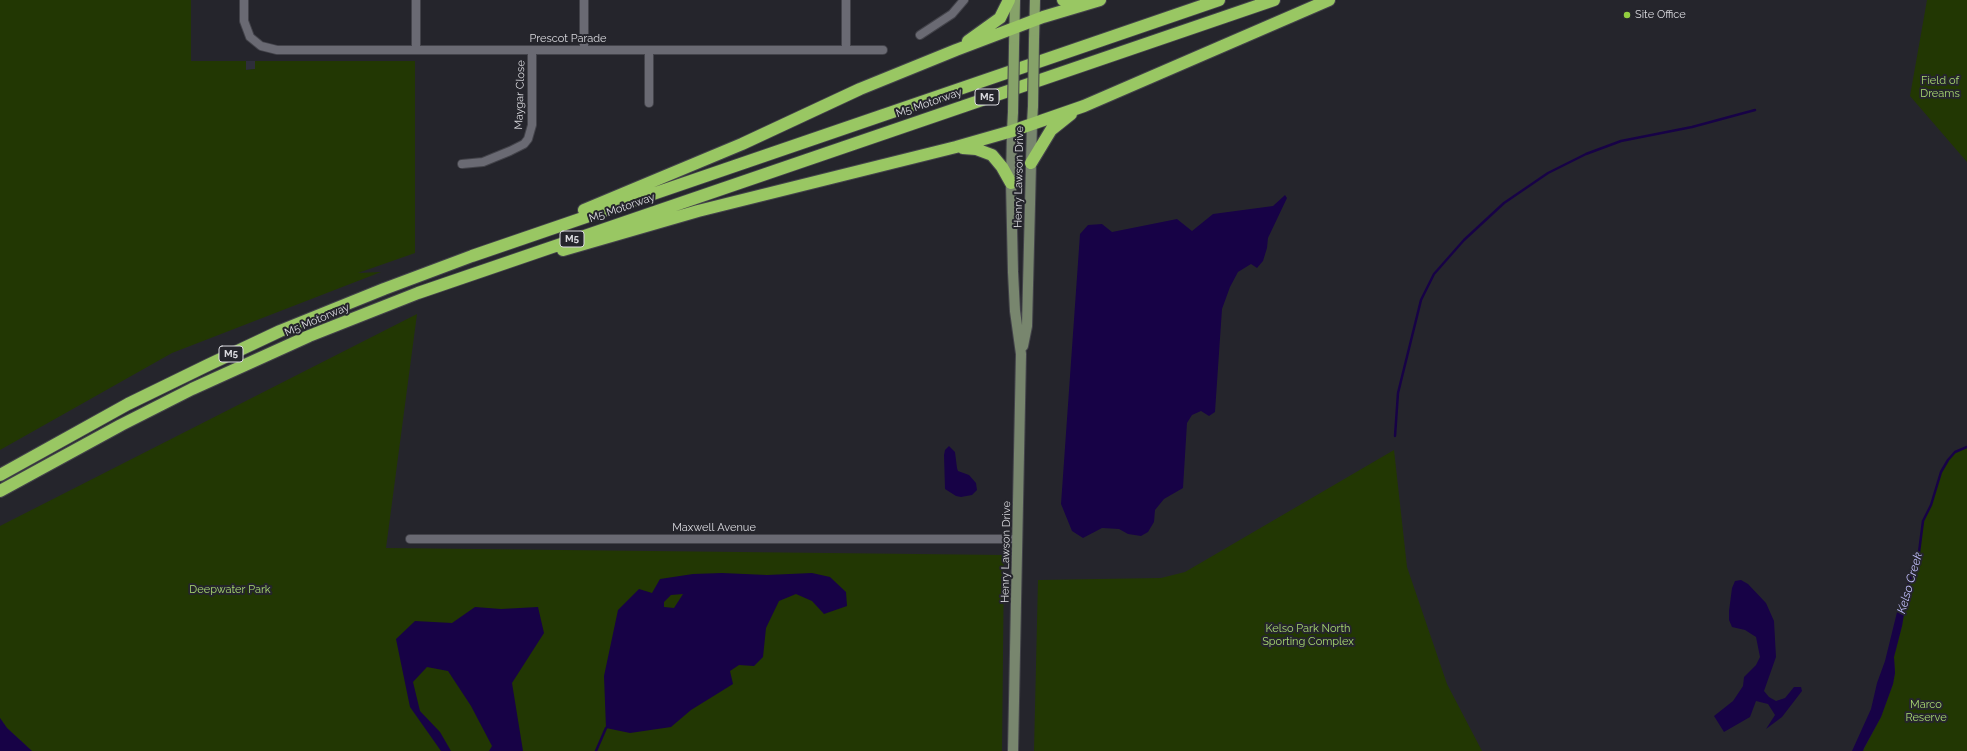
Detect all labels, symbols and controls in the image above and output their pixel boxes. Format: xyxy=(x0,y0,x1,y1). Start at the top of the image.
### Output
place label: Site Office xyxy=(1635,8,1686,22)
marker: Site Office xyxy=(1622,10,1632,20)
street label: Prescot Parade xyxy=(529,32,607,46)
street label: Maygar Close xyxy=(512,60,528,130)
park label: Field of Dreams xyxy=(1920,74,1960,100)
street label: M5 Motorway xyxy=(894,86,964,120)
road number: M5 xyxy=(975,89,999,105)
street label: Henry Lawson Drive xyxy=(1012,126,1026,228)
street label: M5 Motorway xyxy=(587,191,657,225)
road number: M5 xyxy=(560,231,584,247)
street label: M5 Motorway xyxy=(283,300,351,340)
road number: M5 xyxy=(219,346,243,362)
street label: Henry Lawson Drive xyxy=(999,501,1013,603)
street label: Maxwell Avenue xyxy=(672,521,756,535)
water label: Kelso Creek xyxy=(1894,551,1926,615)
park label: Deepwater Park xyxy=(189,583,271,597)
park label: Kelso Park North Sporting Complex xyxy=(1262,622,1354,648)
park label: Marco Reserve xyxy=(1905,698,1947,724)

